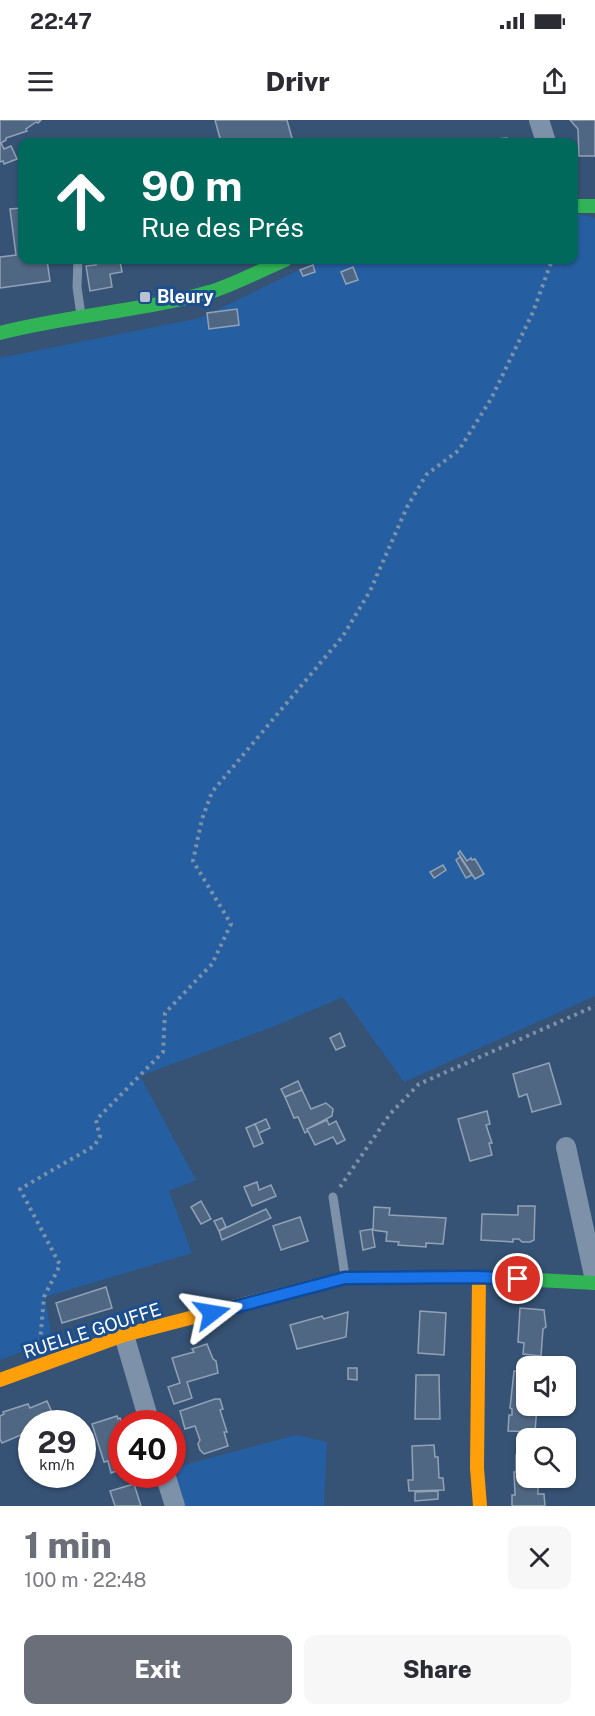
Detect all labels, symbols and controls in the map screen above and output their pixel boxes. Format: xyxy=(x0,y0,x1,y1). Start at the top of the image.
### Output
text: 22:47 xyxy=(30,8,92,34)
icon: menu xyxy=(24,65,57,98)
text: Drivr xyxy=(265,65,330,97)
icon: share xyxy=(538,65,571,98)
text: 90 m xyxy=(141,161,243,210)
icon: ahead xyxy=(42,162,120,240)
text: Rue des Prés xyxy=(141,211,304,243)
place label: Bleury xyxy=(157,286,214,307)
marker: Bleury xyxy=(138,290,152,304)
pin xyxy=(492,1253,543,1304)
icon: arrive xyxy=(501,1262,534,1295)
position arrow xyxy=(180,1281,244,1345)
street label: RUELLE GOUFFE xyxy=(20,1298,163,1363)
map controls xyxy=(516,1356,576,1488)
button: sound xyxy=(516,1356,576,1416)
speed limit sign: 40 xyxy=(108,1410,186,1488)
text: 29 xyxy=(38,1424,76,1460)
button: search xyxy=(516,1428,576,1488)
text: km/h xyxy=(39,1456,75,1473)
text: 1 min xyxy=(24,1524,112,1566)
button: close xyxy=(508,1526,571,1589)
text: 100 m · 22:48 xyxy=(24,1568,147,1592)
button: Exit xyxy=(24,1635,292,1704)
button: Share xyxy=(304,1635,571,1704)

